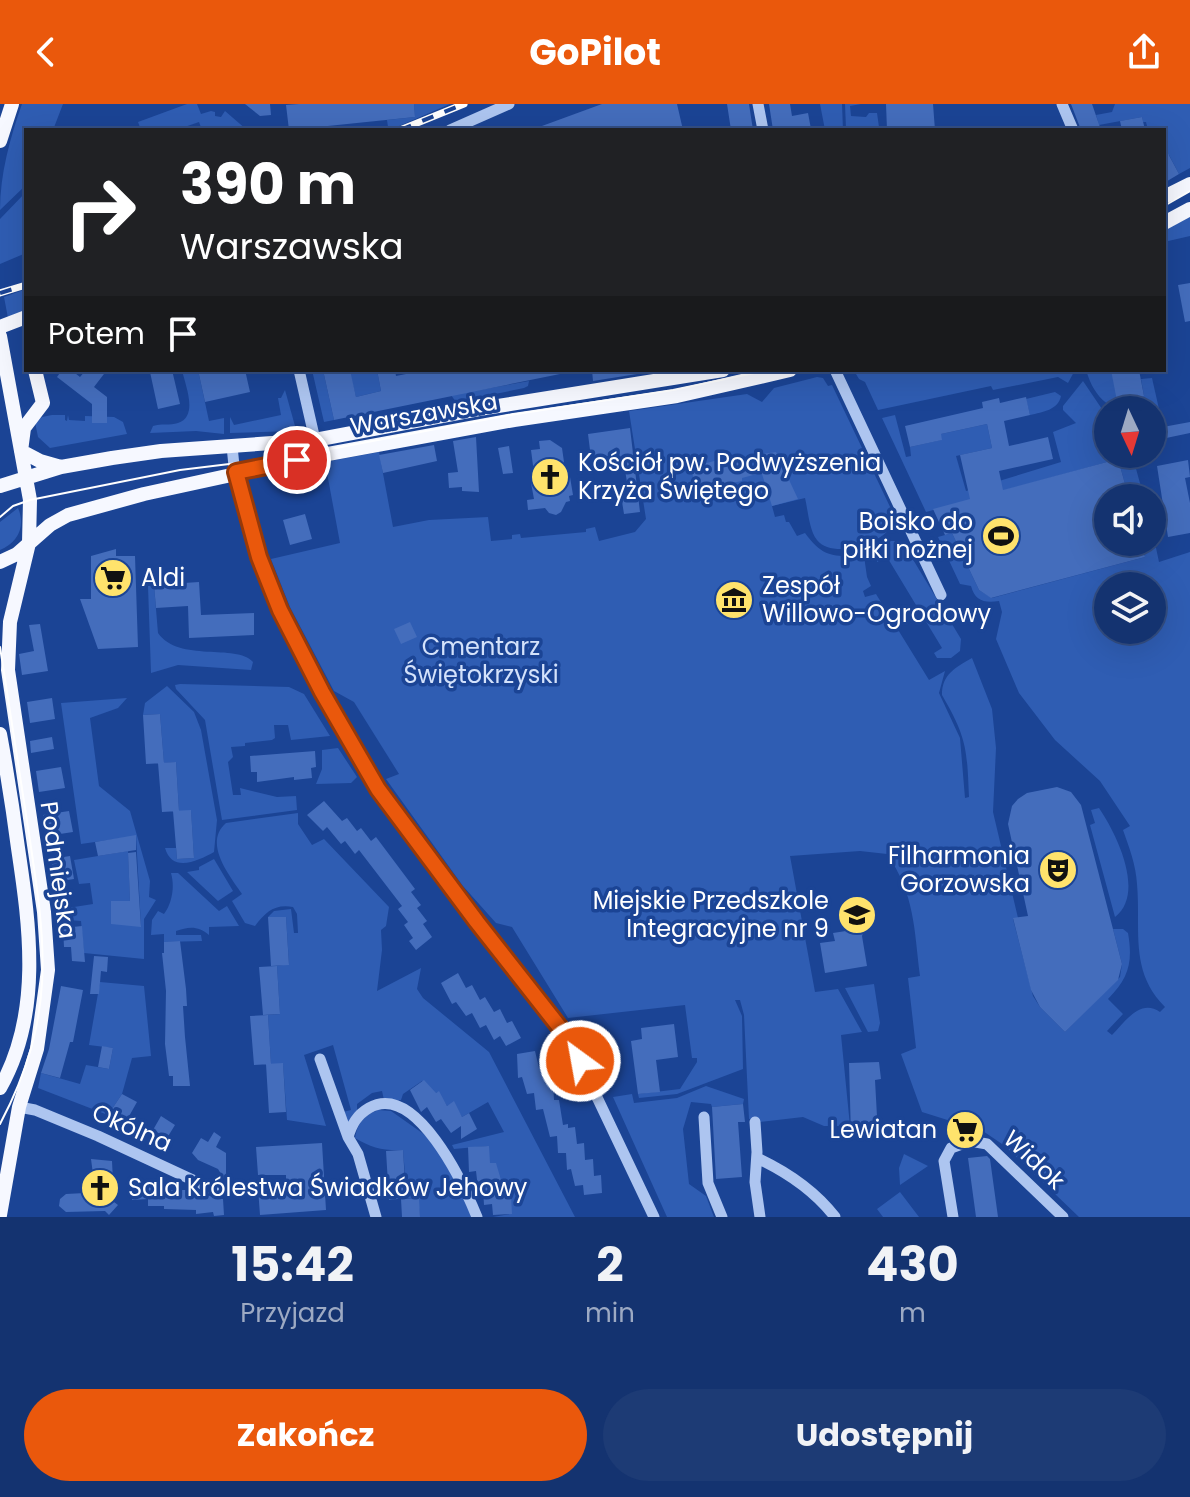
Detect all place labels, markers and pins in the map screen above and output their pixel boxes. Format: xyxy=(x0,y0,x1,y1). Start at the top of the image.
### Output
pin xyxy=(263,426,331,494)
place label: Kościół pw. Podwyższenia Krzyża Świętego xyxy=(578,446,881,507)
church icon: Kościół pw. Podwyższenia Krzyża Świętego xyxy=(529,456,571,498)
place label: Boisko do piłki nożnej xyxy=(842,505,973,566)
sports icon: Boisko do piłki nożnej xyxy=(980,515,1022,557)
supermarket icon: Aldi xyxy=(92,557,134,599)
place label: Aldi xyxy=(141,561,185,594)
place label: Zespół Willowo-Ogrodowy xyxy=(762,569,991,630)
museum icon: Zespół Willowo-Ogrodowy xyxy=(713,579,755,621)
place label: Filharmonia Gorzowska xyxy=(888,839,1030,900)
theatre icon: Filharmonia Gorzowska xyxy=(1037,849,1079,891)
place label: Miejskie Przedszkole Integracyjne nr 9 xyxy=(593,884,829,945)
school or university icon: Miejskie Przedszkole Integracyjne nr 9 xyxy=(836,894,878,936)
supermarket icon: Lewiatan xyxy=(944,1109,986,1151)
place label: Lewiatan xyxy=(830,1113,937,1146)
church icon: Sala Królestwa Świadków Jehowy xyxy=(79,1167,121,1209)
place label: Sala Królestwa Świadków Jehowy xyxy=(128,1171,528,1204)

